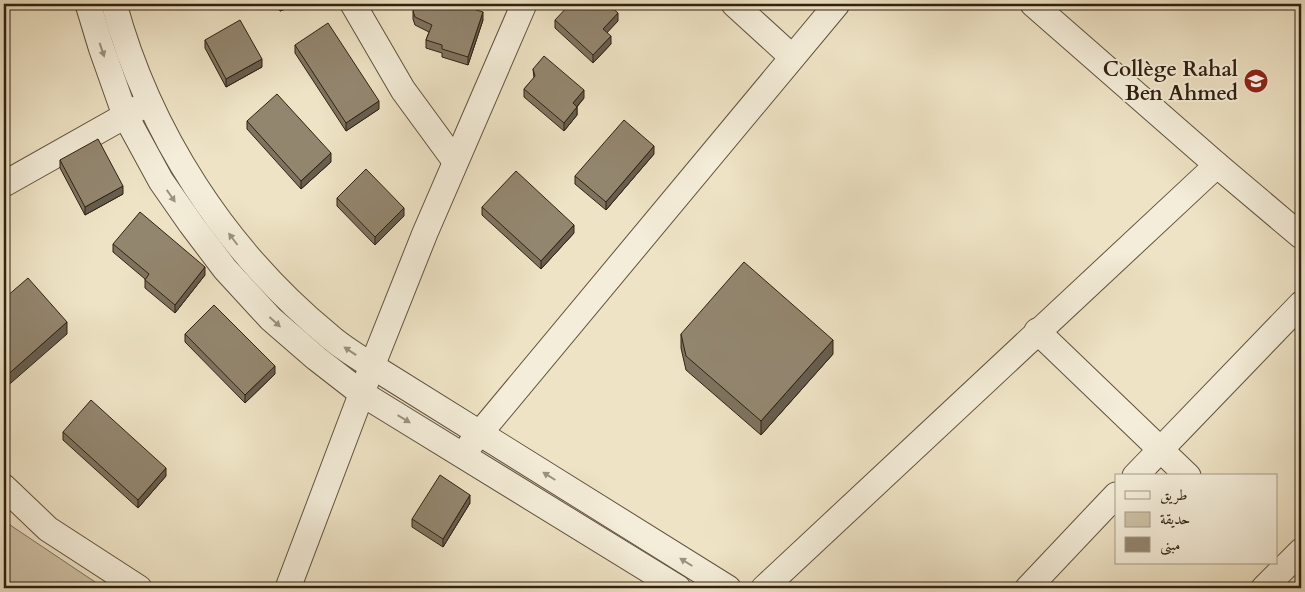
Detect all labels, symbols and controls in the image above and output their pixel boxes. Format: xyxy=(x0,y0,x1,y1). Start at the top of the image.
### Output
one-way arrow xyxy=(99,43,106,58)
place label: Collège Rahal Ben Ahmed xyxy=(1103,55,1238,108)
school or university icon: Collège Rahal Ben Ahmed xyxy=(1243,68,1269,94)
one-way arrow xyxy=(167,190,176,203)
one-way arrow xyxy=(227,233,238,246)
one-way arrow xyxy=(268,316,281,327)
one-way arrow xyxy=(343,346,356,355)
one-way arrow xyxy=(397,415,411,424)
one-way arrow xyxy=(542,471,555,480)
legend xyxy=(1115,474,1278,564)
text: طريق xyxy=(1160,485,1187,505)
text: حديقة xyxy=(1160,509,1190,529)
text: مبنى xyxy=(1160,535,1180,556)
one-way arrow xyxy=(680,558,693,567)

